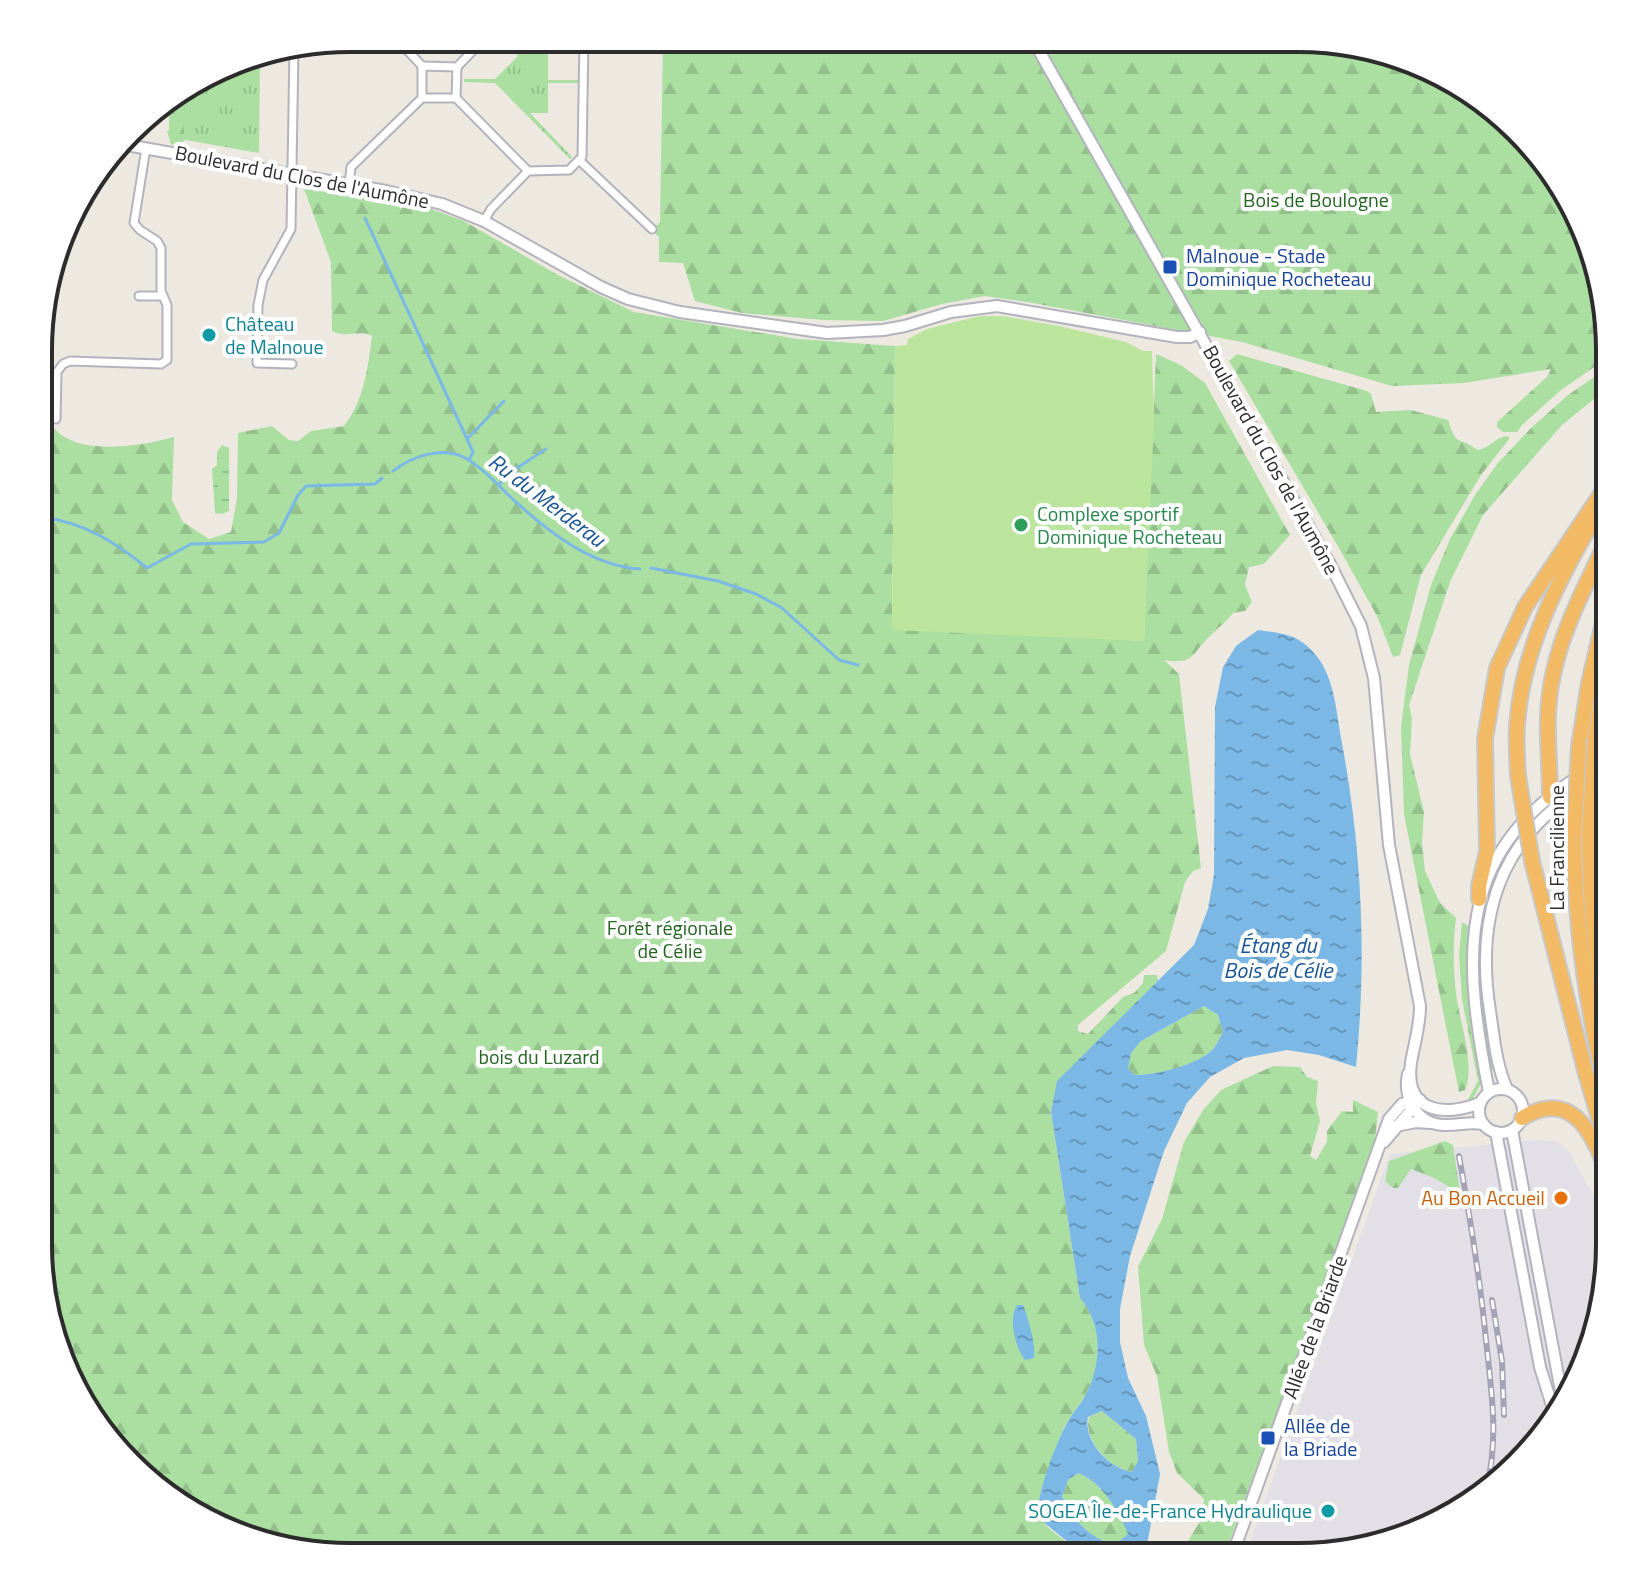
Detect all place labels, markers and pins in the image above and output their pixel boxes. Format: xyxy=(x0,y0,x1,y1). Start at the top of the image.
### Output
place label: Malnoue - Stade Dominique Rocheteau xyxy=(1186,240,1371,294)
marker: Malnoue - Stade Dominique Rocheteau xyxy=(1161,258,1179,276)
place label: Château de Malnoue xyxy=(225,308,324,362)
marker: Château de Malnoue xyxy=(200,326,218,344)
place label: Complexe sportif Dominique Rocheteau xyxy=(1037,498,1222,552)
marker: Complexe sportif Dominique Rocheteau xyxy=(1012,516,1030,534)
place label: Au Bon Accueil xyxy=(1421,1182,1545,1213)
marker: Au Bon Accueil xyxy=(1552,1189,1570,1207)
place label: Allée de la Briade xyxy=(1284,1410,1357,1464)
marker: Allée de la Briade xyxy=(1259,1429,1277,1447)
place label: SOGEA Île-de-France Hydraulique xyxy=(1028,1495,1312,1526)
marker: SOGEA Île-de-France Hydraulique xyxy=(1319,1502,1337,1520)

